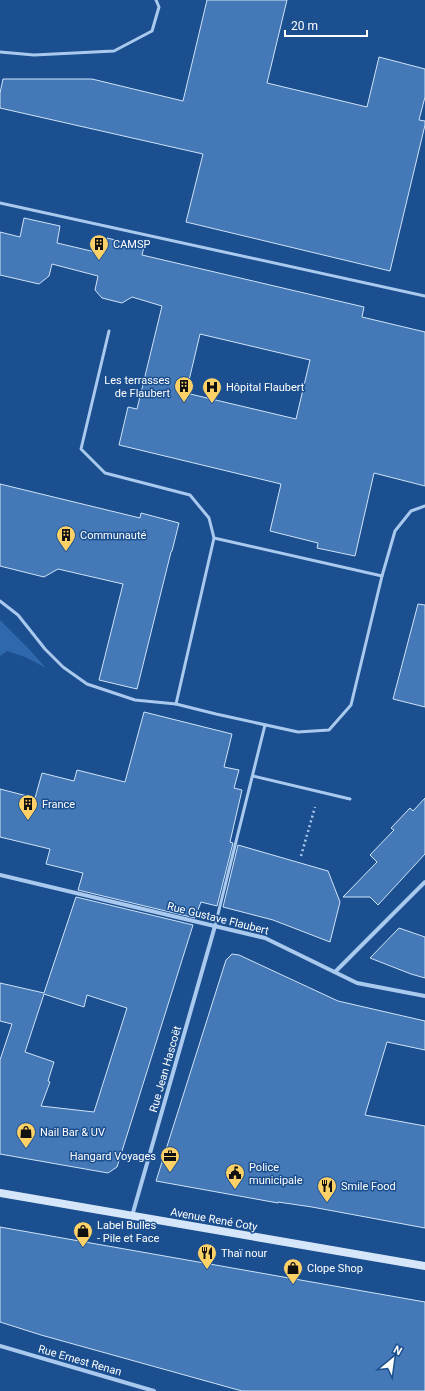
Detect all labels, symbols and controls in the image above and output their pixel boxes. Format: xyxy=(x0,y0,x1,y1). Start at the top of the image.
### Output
scale bar xyxy=(285,12,367,38)
text: 20 m xyxy=(291,19,318,33)
building icon: CAMSP xyxy=(88,233,110,261)
place label: CAMSP xyxy=(113,238,150,251)
place label: Les terrasses de Flaubert xyxy=(104,374,170,400)
building icon: Les terrasses de Flaubert xyxy=(173,375,195,403)
hospital icon: Hôpital Flaubert xyxy=(201,376,223,404)
place label: Hôpital Flaubert xyxy=(226,381,305,394)
building icon: Communauté xyxy=(55,524,77,552)
place label: Communauté xyxy=(80,529,147,542)
building icon: France xyxy=(17,793,39,821)
place label: France xyxy=(42,798,75,811)
street label: Rue Gustave Flaubert xyxy=(166,900,270,938)
street label: Rue Jean Hascoët xyxy=(147,1024,184,1114)
shop icon: Nail Bar & UV xyxy=(15,1121,37,1149)
place label: Nail Bar & UV xyxy=(40,1126,105,1139)
office icon: Hangard Voyages xyxy=(159,1145,181,1173)
place label: Hangard Voyages xyxy=(70,1150,156,1163)
place label: Police municipale xyxy=(249,1161,303,1187)
public building icon: Police municipale xyxy=(224,1162,246,1190)
restaurant icon: Smile Food xyxy=(316,1175,338,1203)
place label: Smile Food xyxy=(341,1180,396,1193)
street label: Avenue René Coty xyxy=(169,1205,259,1234)
place label: Label Bulles - Pile et Face xyxy=(97,1219,159,1245)
shop icon: Label Bulles - Pile et Face xyxy=(72,1220,94,1248)
restaurant icon: Thaï nour xyxy=(196,1242,218,1270)
place label: Thaï nour xyxy=(221,1247,267,1260)
shop icon: Clope Shop xyxy=(282,1257,304,1285)
place label: Clope Shop xyxy=(307,1262,363,1275)
north arrow xyxy=(373,1339,413,1379)
street label: Rue Ernest Renan xyxy=(37,1342,123,1379)
text: N xyxy=(391,1343,404,1358)

